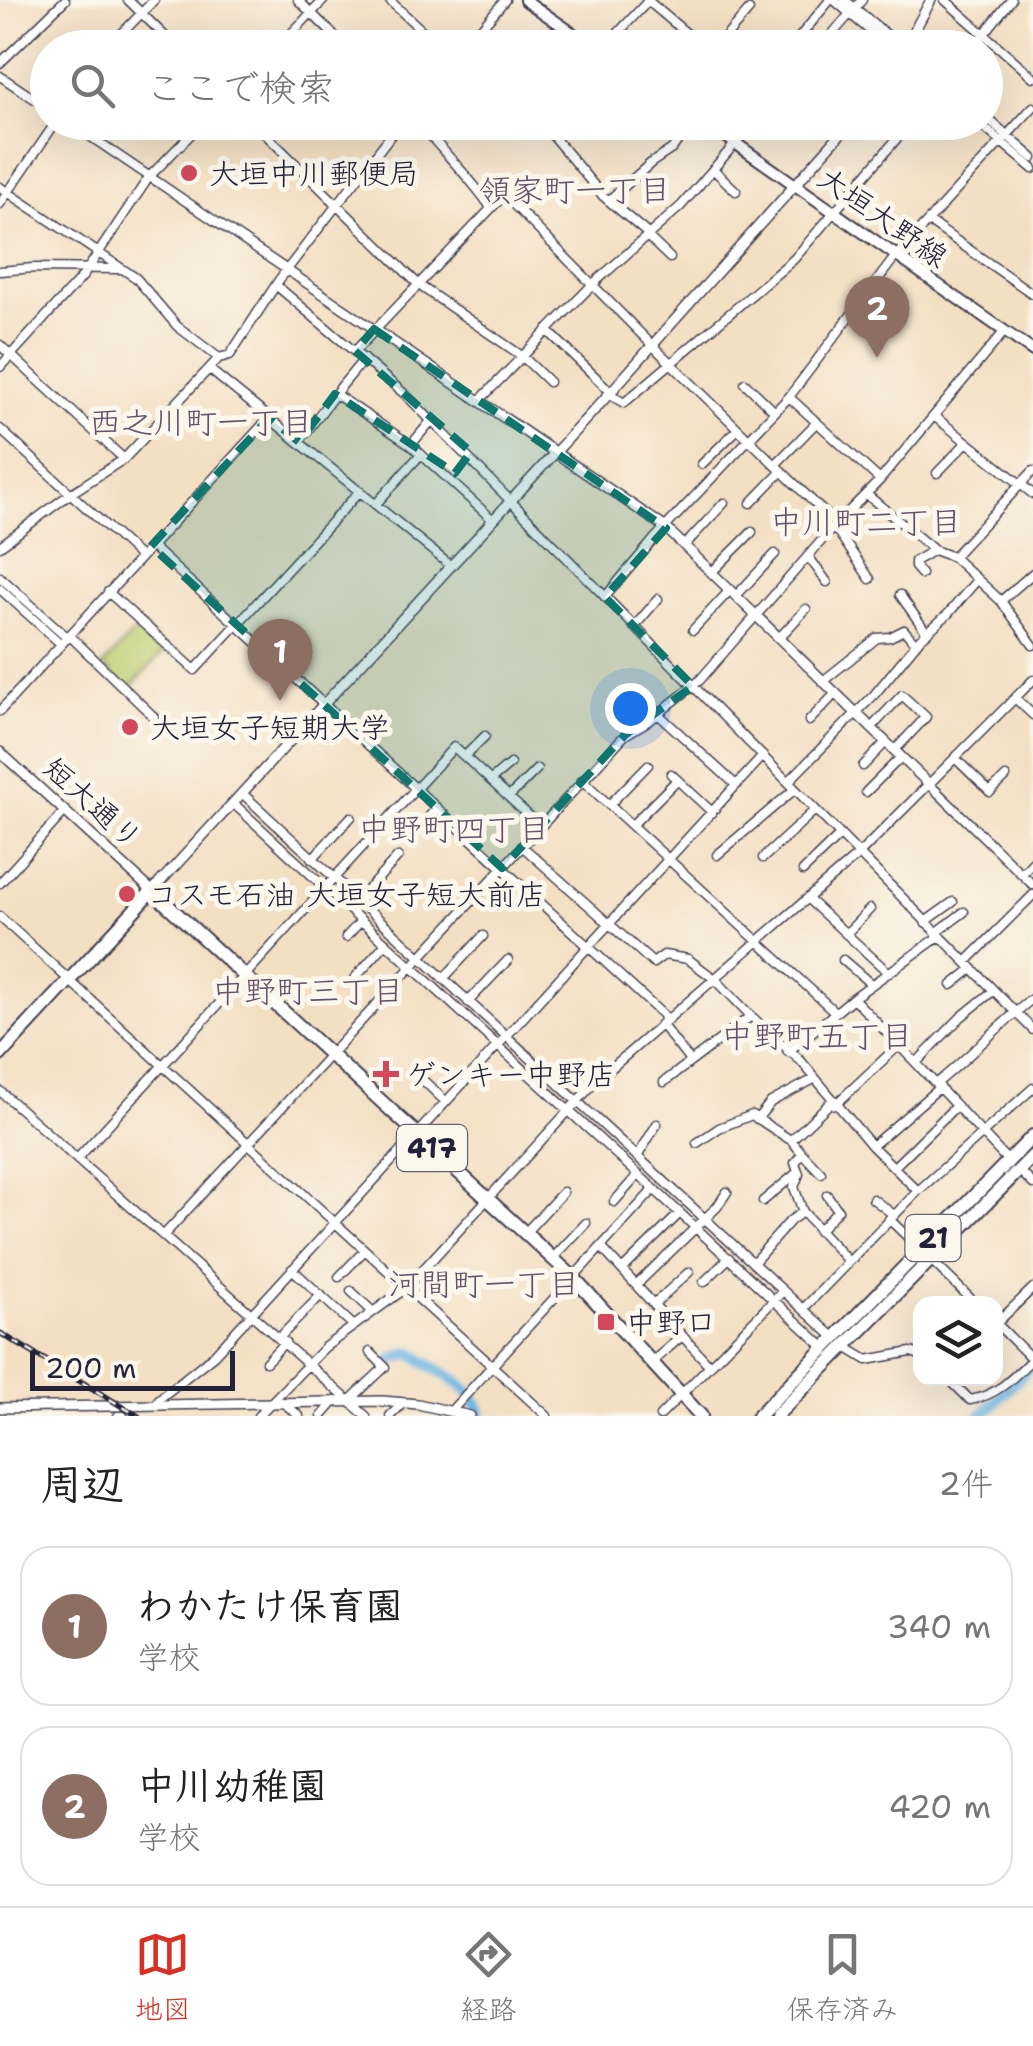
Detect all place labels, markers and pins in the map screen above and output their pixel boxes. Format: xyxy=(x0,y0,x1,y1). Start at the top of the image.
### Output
place label: 大垣中川郵便局 xyxy=(209,153,419,194)
marker: 大垣中川郵便局 xyxy=(178,162,200,184)
pin: 2 xyxy=(844,276,910,358)
pin: 1 xyxy=(248,618,312,701)
place label: 大垣女子短期大学 xyxy=(150,707,390,748)
marker: 大垣女子短期大学 xyxy=(119,716,141,738)
place label: コスモ石油 大垣女子短大前店 xyxy=(147,874,546,915)
marker: コスモ石油 大垣女子短大前店 xyxy=(116,883,138,905)
place label: ゲンキー中野店 xyxy=(406,1054,616,1095)
marker: ゲンキー中野店 xyxy=(375,1063,397,1085)
place label: 中野口 xyxy=(626,1302,716,1343)
marker: 中野口 xyxy=(595,1311,617,1333)

